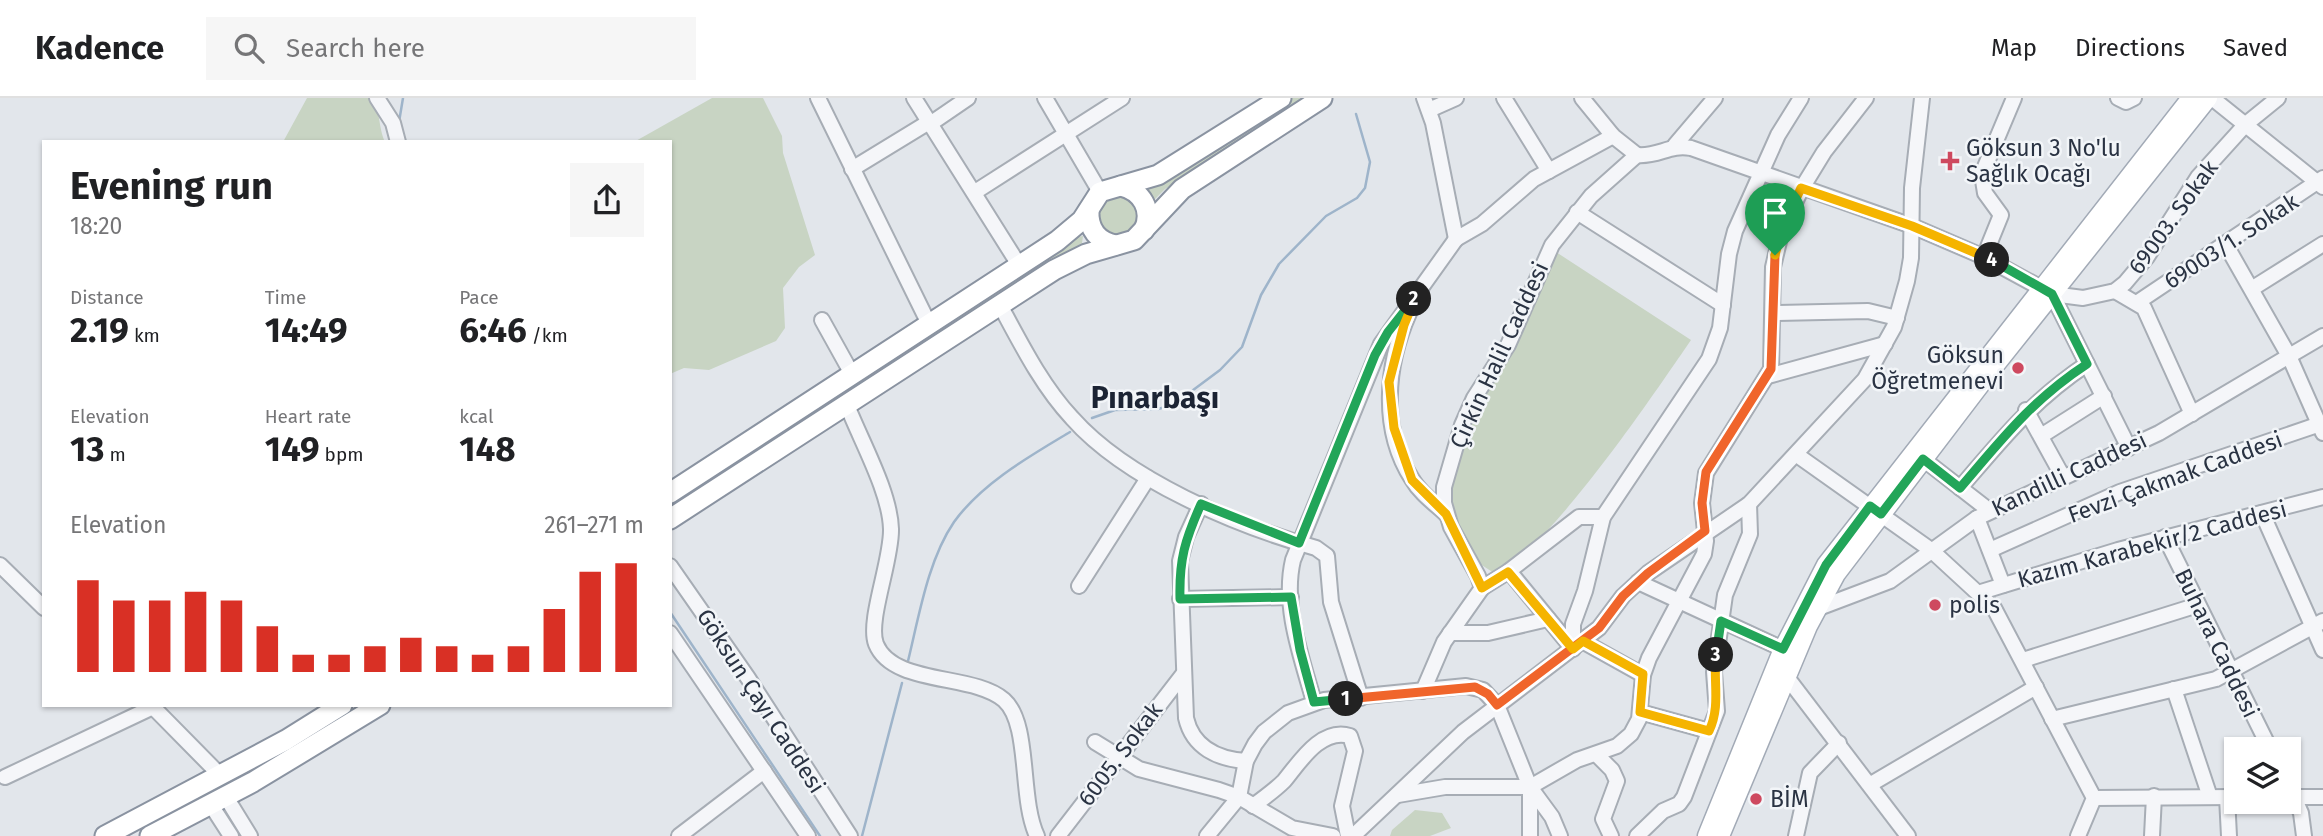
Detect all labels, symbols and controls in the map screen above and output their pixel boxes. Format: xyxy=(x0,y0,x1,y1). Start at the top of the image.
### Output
search box xyxy=(206,17,696,80)
text: Kadence xyxy=(35,28,164,68)
icon: search xyxy=(230,29,268,67)
text: Search here xyxy=(286,33,425,64)
text: Map xyxy=(1991,34,2037,62)
text: Directions xyxy=(2075,34,2185,62)
text: Saved xyxy=(2223,34,2288,62)
place label: Göksun 3 No'lu Sağlık Ocağı xyxy=(1966,134,2121,188)
marker: Göksun 3 No'lu Sağlık Ocağı xyxy=(1940,151,1960,171)
street label: 69003. Sokak xyxy=(2122,154,2224,280)
text: Evening run xyxy=(70,163,273,209)
button: share xyxy=(570,163,644,237)
pin xyxy=(1745,183,1805,255)
street label: 69003/1. Sokak xyxy=(2159,187,2304,295)
icon: arrive xyxy=(1756,194,1794,232)
text: 18:20 xyxy=(70,212,122,240)
pin: 4 xyxy=(1974,242,2010,278)
text: 4 xyxy=(1986,248,1997,271)
street label: Çirkin Halil Caddesi xyxy=(1444,257,1554,453)
pin: 2 xyxy=(1396,282,1432,316)
text: Distance xyxy=(70,286,144,309)
text: Time xyxy=(265,286,306,309)
text: Pace xyxy=(459,286,499,309)
text: 2 xyxy=(1409,287,1418,310)
text: 2.19 xyxy=(70,309,129,351)
text: 14:49 xyxy=(265,309,348,351)
text: 6:46 xyxy=(459,309,527,351)
text: km xyxy=(129,324,160,347)
text: /km xyxy=(527,324,568,347)
place label: Göksun Öğretmenevi xyxy=(1871,341,2004,395)
marker: Göksun Öğretmenevi xyxy=(2010,360,2026,376)
district label: Pınarbaşı xyxy=(1091,380,1219,417)
text: Elevation xyxy=(70,405,150,428)
text: Heart rate xyxy=(265,405,351,428)
text: kcal xyxy=(459,405,494,428)
street label: Fevzi Çakmak Caddesi xyxy=(2064,425,2286,529)
street label: Kandilli Caddesi xyxy=(1987,426,2151,522)
text: 13 xyxy=(70,428,104,470)
text: 149 xyxy=(265,428,320,470)
text: 148 xyxy=(459,428,516,470)
text: m xyxy=(104,443,126,466)
text: bpm xyxy=(320,443,363,466)
street label: Kazım Karabekir/2 Caddesi xyxy=(2014,495,2290,593)
text: Elevation xyxy=(70,511,166,539)
text: 261–271 m xyxy=(544,511,644,539)
street label: Buhara Caddesi xyxy=(2169,564,2265,722)
place label: polis xyxy=(1949,591,2000,619)
marker: polis xyxy=(1927,597,1943,613)
street label: Göksun Çayı Caddesi xyxy=(691,603,831,799)
pin: 3 xyxy=(1698,638,1734,672)
text: 3 xyxy=(1711,643,1720,666)
pin: 1 xyxy=(1328,682,1364,716)
text: 1 xyxy=(1341,687,1350,710)
street label: 6005. Sokak xyxy=(1072,696,1168,811)
map controls xyxy=(2224,737,2301,814)
button: layers xyxy=(2224,737,2301,814)
place label: BİM xyxy=(1770,785,1809,813)
marker: BİM xyxy=(1748,791,1764,807)

